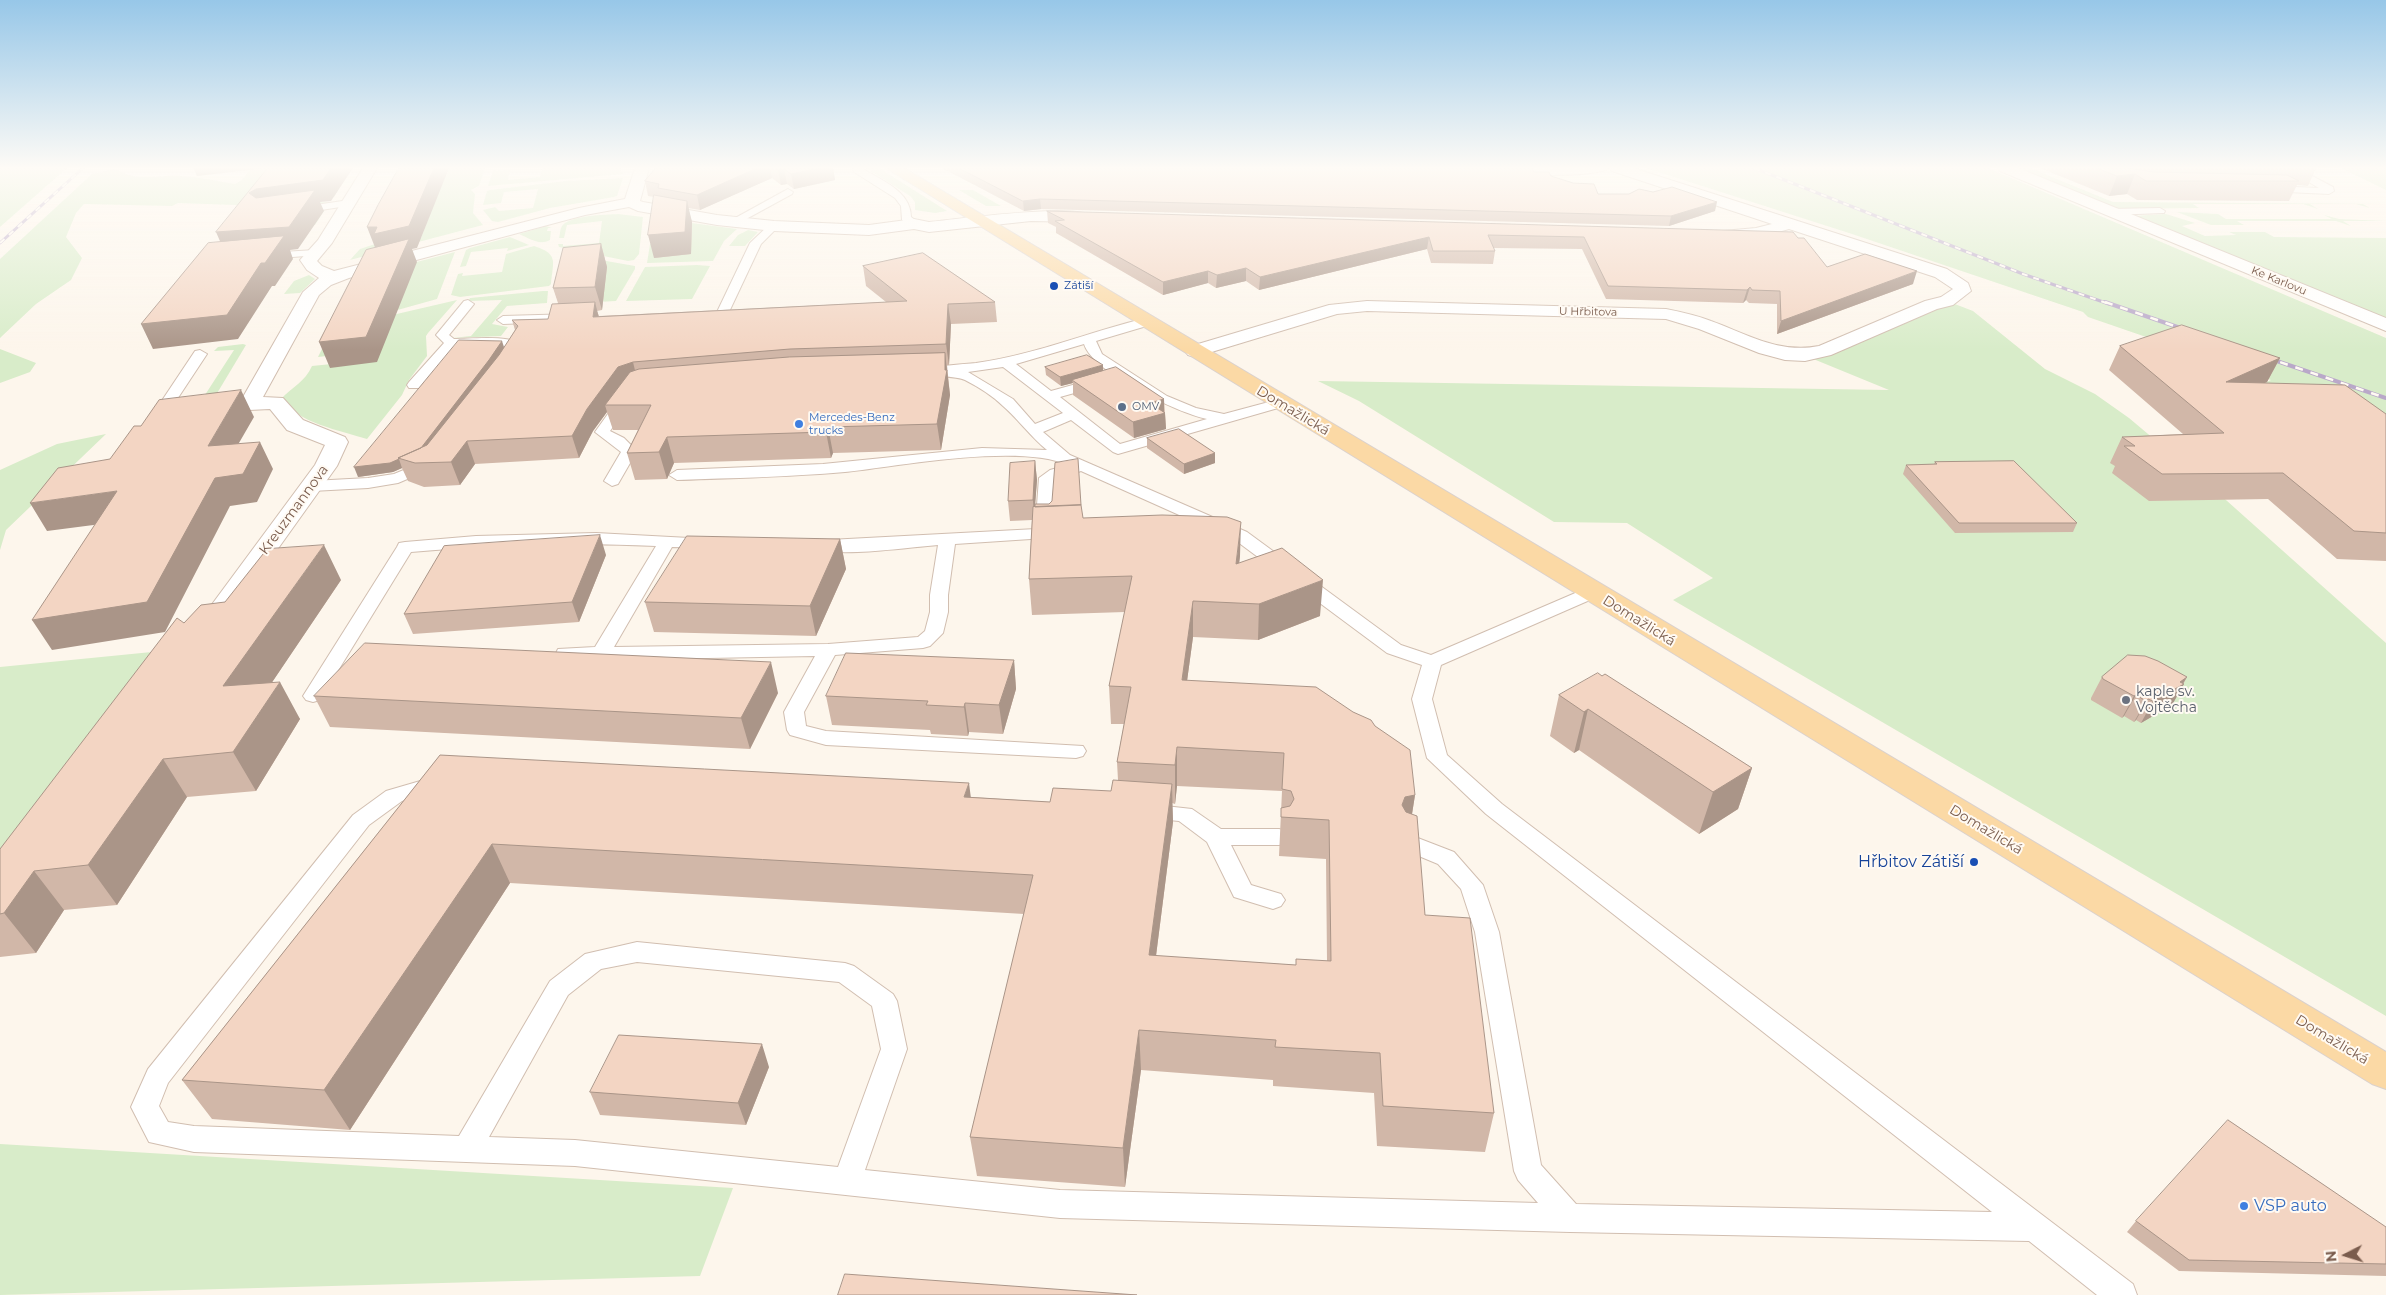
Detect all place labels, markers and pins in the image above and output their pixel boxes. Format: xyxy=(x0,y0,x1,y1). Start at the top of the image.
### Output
place label: Zátiší xyxy=(1064,279,1093,293)
marker: Zátiší xyxy=(1048,280,1060,292)
place label: OMV xyxy=(1132,400,1159,414)
marker: OMV xyxy=(1116,401,1128,413)
place label: Mercedes-Benz trucks xyxy=(809,411,895,437)
marker: Mercedes-Benz trucks xyxy=(793,418,805,430)
place label: kaple sv. Vojtěcha xyxy=(2136,684,2197,716)
marker: kaple sv. Vojtěcha xyxy=(2120,694,2132,706)
place label: Hřbitov Zátiší xyxy=(1858,852,1964,872)
marker: Hřbitov Zátiší xyxy=(1968,856,1980,868)
place label: VSP auto xyxy=(2254,1196,2327,1216)
marker: VSP auto xyxy=(2238,1200,2250,1212)

